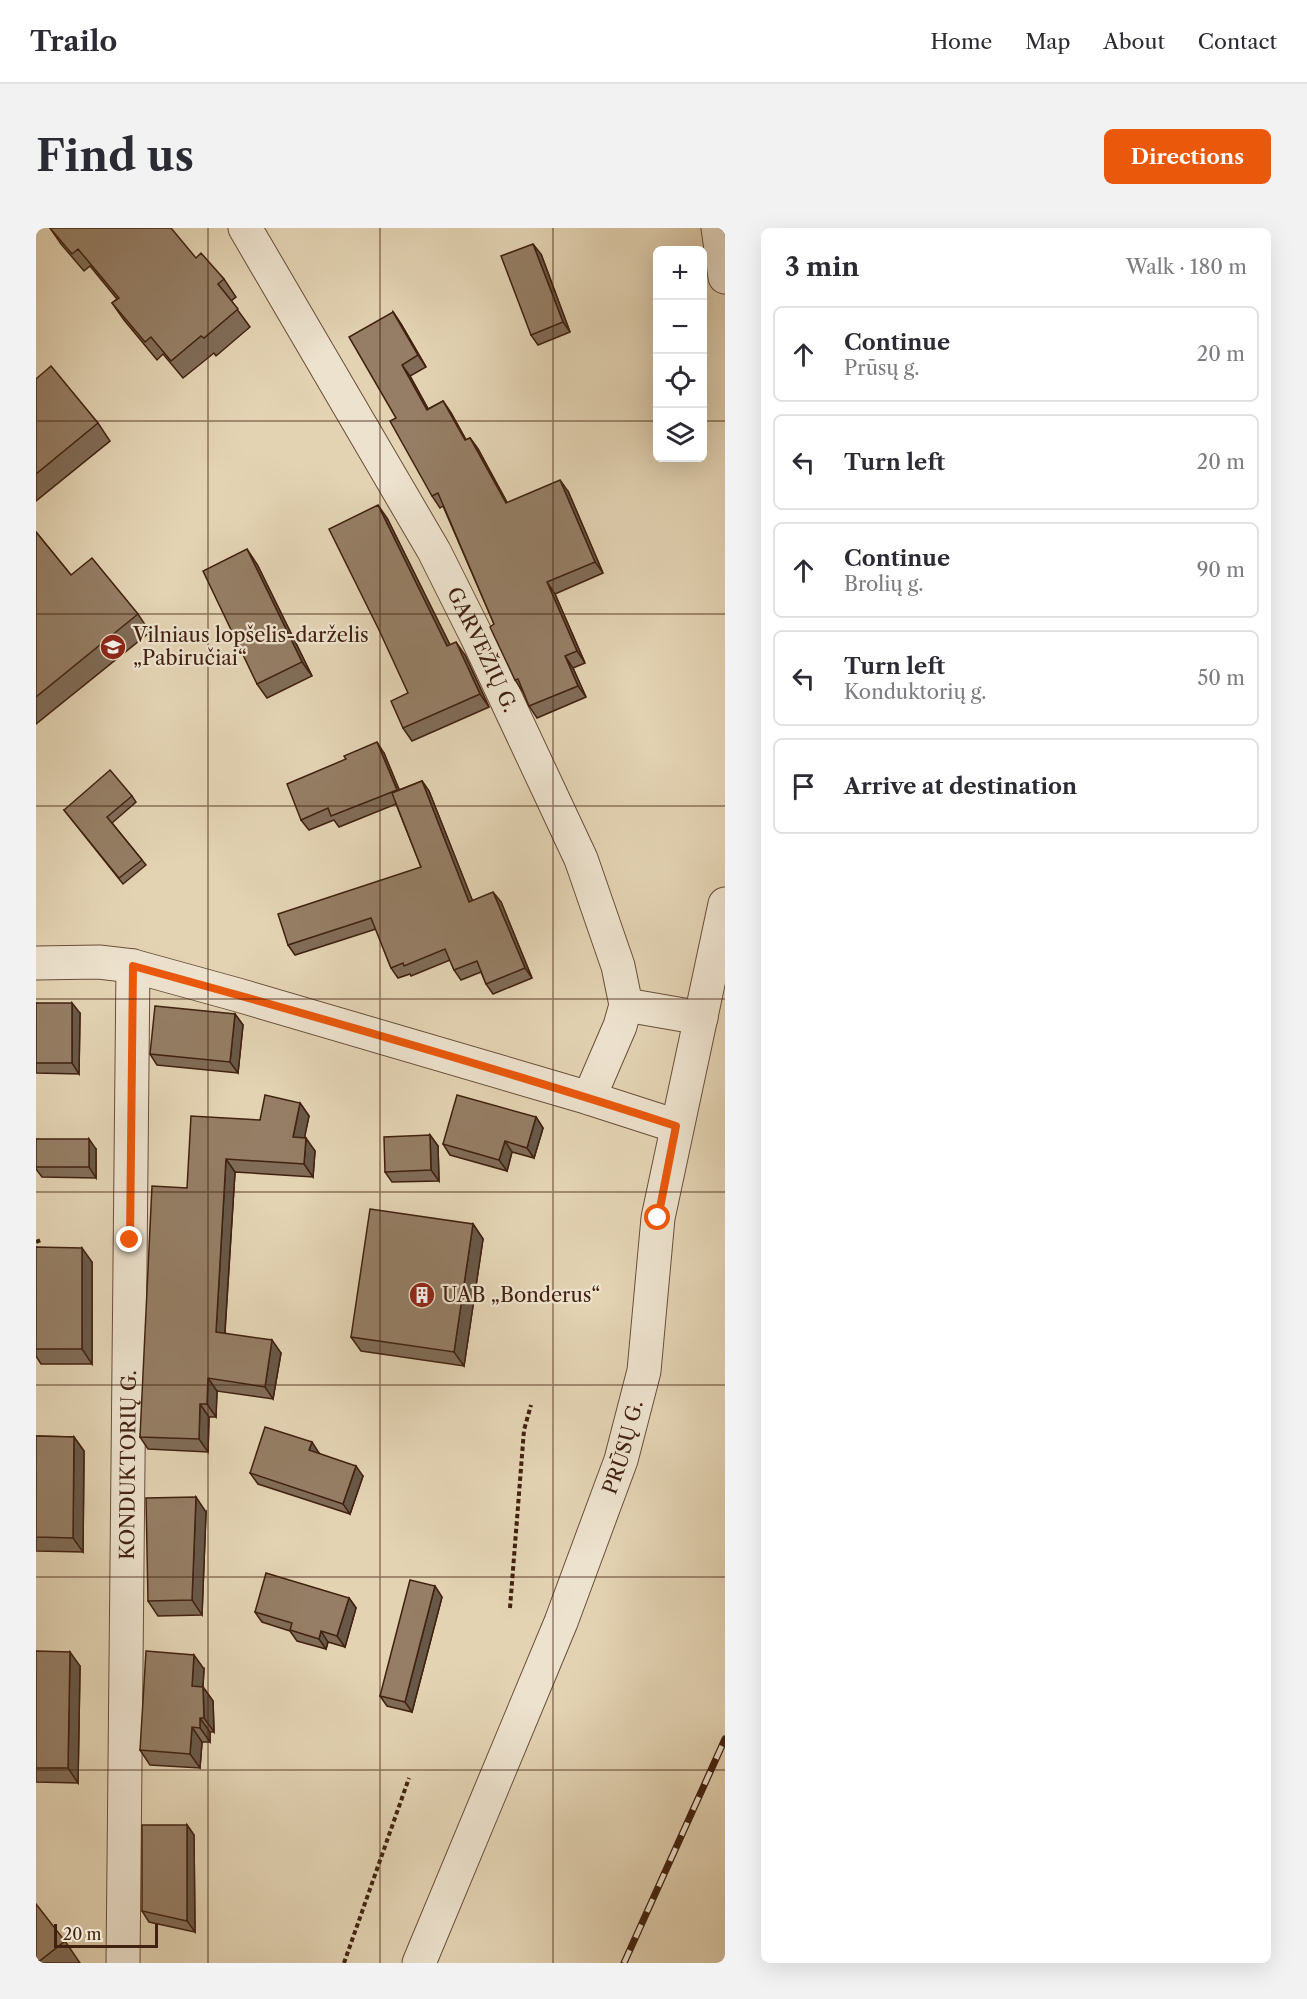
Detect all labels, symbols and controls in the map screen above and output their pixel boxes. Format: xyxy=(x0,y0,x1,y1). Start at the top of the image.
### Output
text: Trailo xyxy=(30,24,117,58)
text: Home xyxy=(931,29,992,54)
text: Map xyxy=(1025,29,1070,54)
text: About xyxy=(1103,29,1165,54)
text: Contact xyxy=(1198,29,1277,54)
button: Directions xyxy=(1104,129,1271,184)
text: Find us xyxy=(36,130,194,182)
map controls xyxy=(653,246,707,462)
button: + xyxy=(653,246,707,300)
text: 3 min xyxy=(785,251,859,283)
text: Walk · 180 m xyxy=(1126,255,1247,279)
button: − xyxy=(653,300,707,354)
text: Continue xyxy=(844,329,950,356)
icon: ahead xyxy=(787,338,820,371)
text: 20 m xyxy=(1197,342,1245,366)
button: locate xyxy=(653,354,707,408)
text: Prūsų g. xyxy=(844,356,919,380)
button: layers xyxy=(653,408,707,462)
icon: left xyxy=(787,446,820,479)
text: Turn left xyxy=(844,449,945,476)
text: 20 m xyxy=(1197,450,1245,474)
text: Continue xyxy=(844,545,950,572)
icon: ahead xyxy=(787,554,820,587)
text: 90 m xyxy=(1197,558,1245,582)
text: Brolių g. xyxy=(844,572,924,596)
street label: GARVEŽIŲ G. xyxy=(442,583,522,716)
place label: Vilniaus lopšelis-darželis „Pabiručiai“ xyxy=(132,623,369,670)
school or university icon: Vilniaus lopšelis-darželis „Pabiručiai“ xyxy=(98,632,128,662)
text: Turn left xyxy=(844,653,945,680)
icon: left xyxy=(787,662,820,695)
text: 50 m xyxy=(1198,666,1245,690)
text: Konduktorių g. xyxy=(844,680,987,704)
icon: arrive xyxy=(787,770,820,803)
text: Arrive at destination xyxy=(844,773,1077,800)
route start xyxy=(644,1204,670,1230)
route end xyxy=(116,1226,142,1252)
building icon: UAB „Bonderus“ xyxy=(407,1280,437,1310)
place label: UAB „Bonderus“ xyxy=(442,1283,600,1307)
street label: KONDUKTORIŲ G. xyxy=(115,1370,141,1560)
street label: PRŪSŲ G. xyxy=(597,1398,648,1497)
scale bar xyxy=(54,1921,158,1948)
text: 20 m xyxy=(63,1924,102,1944)

